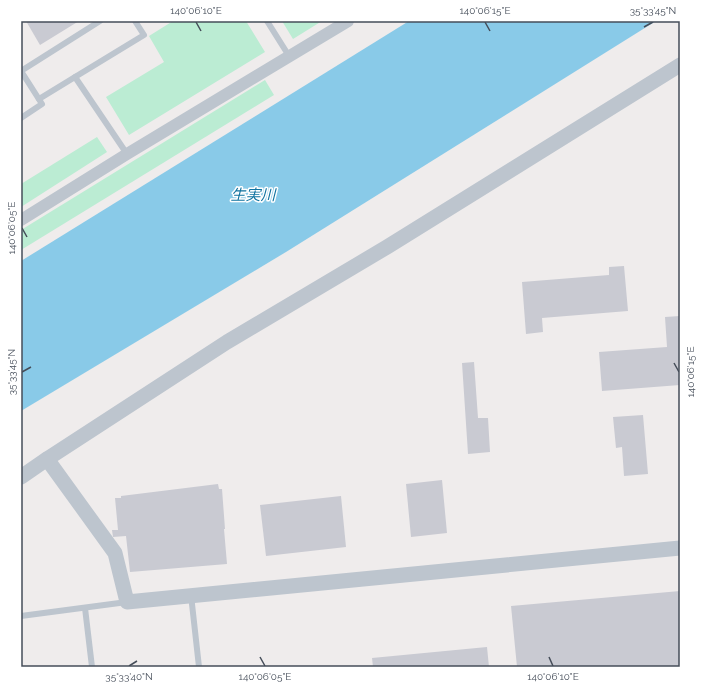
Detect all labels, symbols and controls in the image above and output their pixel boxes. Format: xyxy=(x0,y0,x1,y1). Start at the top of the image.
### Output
text: 140°06'10"E xyxy=(170,5,222,16)
text: 140°06'15"E xyxy=(460,5,510,16)
text: 35°33'45"N xyxy=(630,5,676,16)
water label: 生実川 xyxy=(230,186,277,204)
text: 140°06'05"E xyxy=(6,202,17,254)
text: 140°06'15"E xyxy=(685,347,696,397)
text: 35°33'45"N xyxy=(6,349,17,395)
text: 35°33'40"N xyxy=(105,671,153,682)
text: 140°06'05"E xyxy=(239,671,291,682)
text: 140°06'10"E xyxy=(527,671,579,682)

